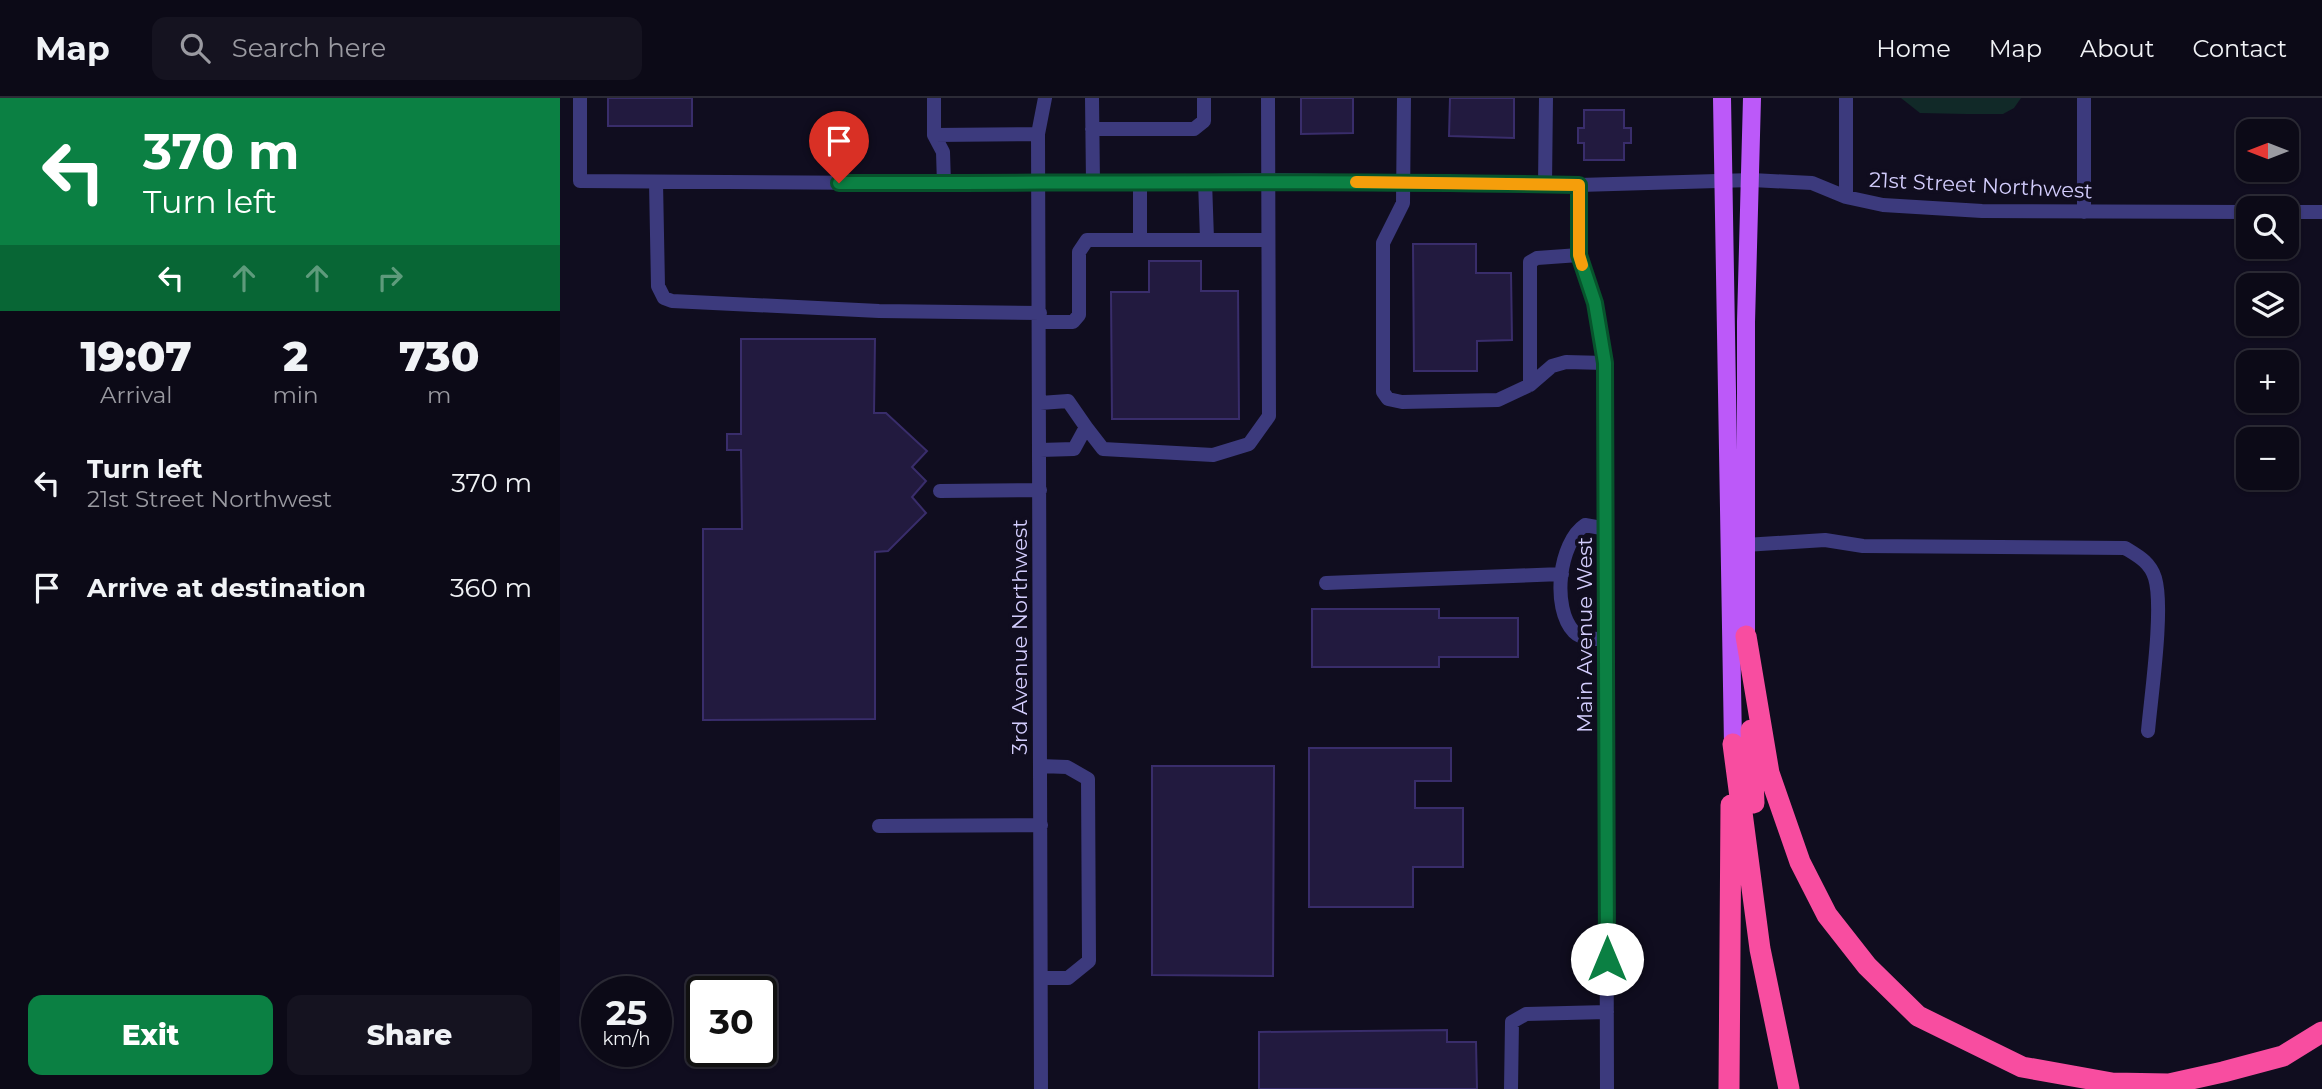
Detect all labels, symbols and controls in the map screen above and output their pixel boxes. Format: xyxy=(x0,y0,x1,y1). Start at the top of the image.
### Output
search box xyxy=(152,17,642,80)
text: Map xyxy=(35,28,110,68)
icon: search xyxy=(176,29,214,67)
text: Search here xyxy=(232,32,386,64)
text: Home xyxy=(1876,34,1951,63)
text: Map xyxy=(1989,34,2042,63)
text: About xyxy=(2080,34,2154,63)
text: Contact xyxy=(2192,34,2287,63)
pin xyxy=(809,111,869,183)
north arrow xyxy=(2236,119,2300,182)
map controls xyxy=(2236,119,2299,490)
text: 370 m xyxy=(143,122,300,181)
icon: arrive xyxy=(820,122,858,160)
icon: left xyxy=(28,126,119,217)
street label: 21st Street Northwest xyxy=(1869,167,2093,203)
text: Turn left xyxy=(143,182,277,221)
button: search xyxy=(2236,196,2299,259)
icon: left xyxy=(152,259,190,297)
icon: ahead xyxy=(225,259,263,297)
icon: ahead xyxy=(298,259,336,297)
icon: right xyxy=(371,259,409,297)
button: layers xyxy=(2236,273,2299,336)
text: 19:07 xyxy=(81,330,192,382)
text: 2 xyxy=(283,330,308,382)
text: 730 xyxy=(399,330,479,382)
button: + xyxy=(2236,350,2299,413)
text: Arrival xyxy=(100,381,172,409)
text: min xyxy=(272,381,319,409)
text: m xyxy=(427,381,451,409)
button: − xyxy=(2236,427,2299,490)
text: Turn left xyxy=(87,453,203,485)
icon: left xyxy=(28,464,66,502)
text: 370 m xyxy=(451,467,532,499)
text: 21st Street Northwest xyxy=(87,485,332,513)
street label: 3rd Avenue Northwest xyxy=(1007,519,1032,755)
street label: Main Avenue West xyxy=(1572,537,1597,733)
icon: arrive xyxy=(28,569,66,607)
text: Arrive at destination xyxy=(87,572,366,604)
text: 360 m xyxy=(450,572,532,604)
position arrow xyxy=(1570,922,1644,996)
speed limit sign: 30 xyxy=(686,976,777,1067)
text: 25 xyxy=(606,991,647,1034)
button: Exit xyxy=(28,995,273,1075)
button: Share xyxy=(287,995,532,1075)
text: km/h xyxy=(602,1028,651,1050)

